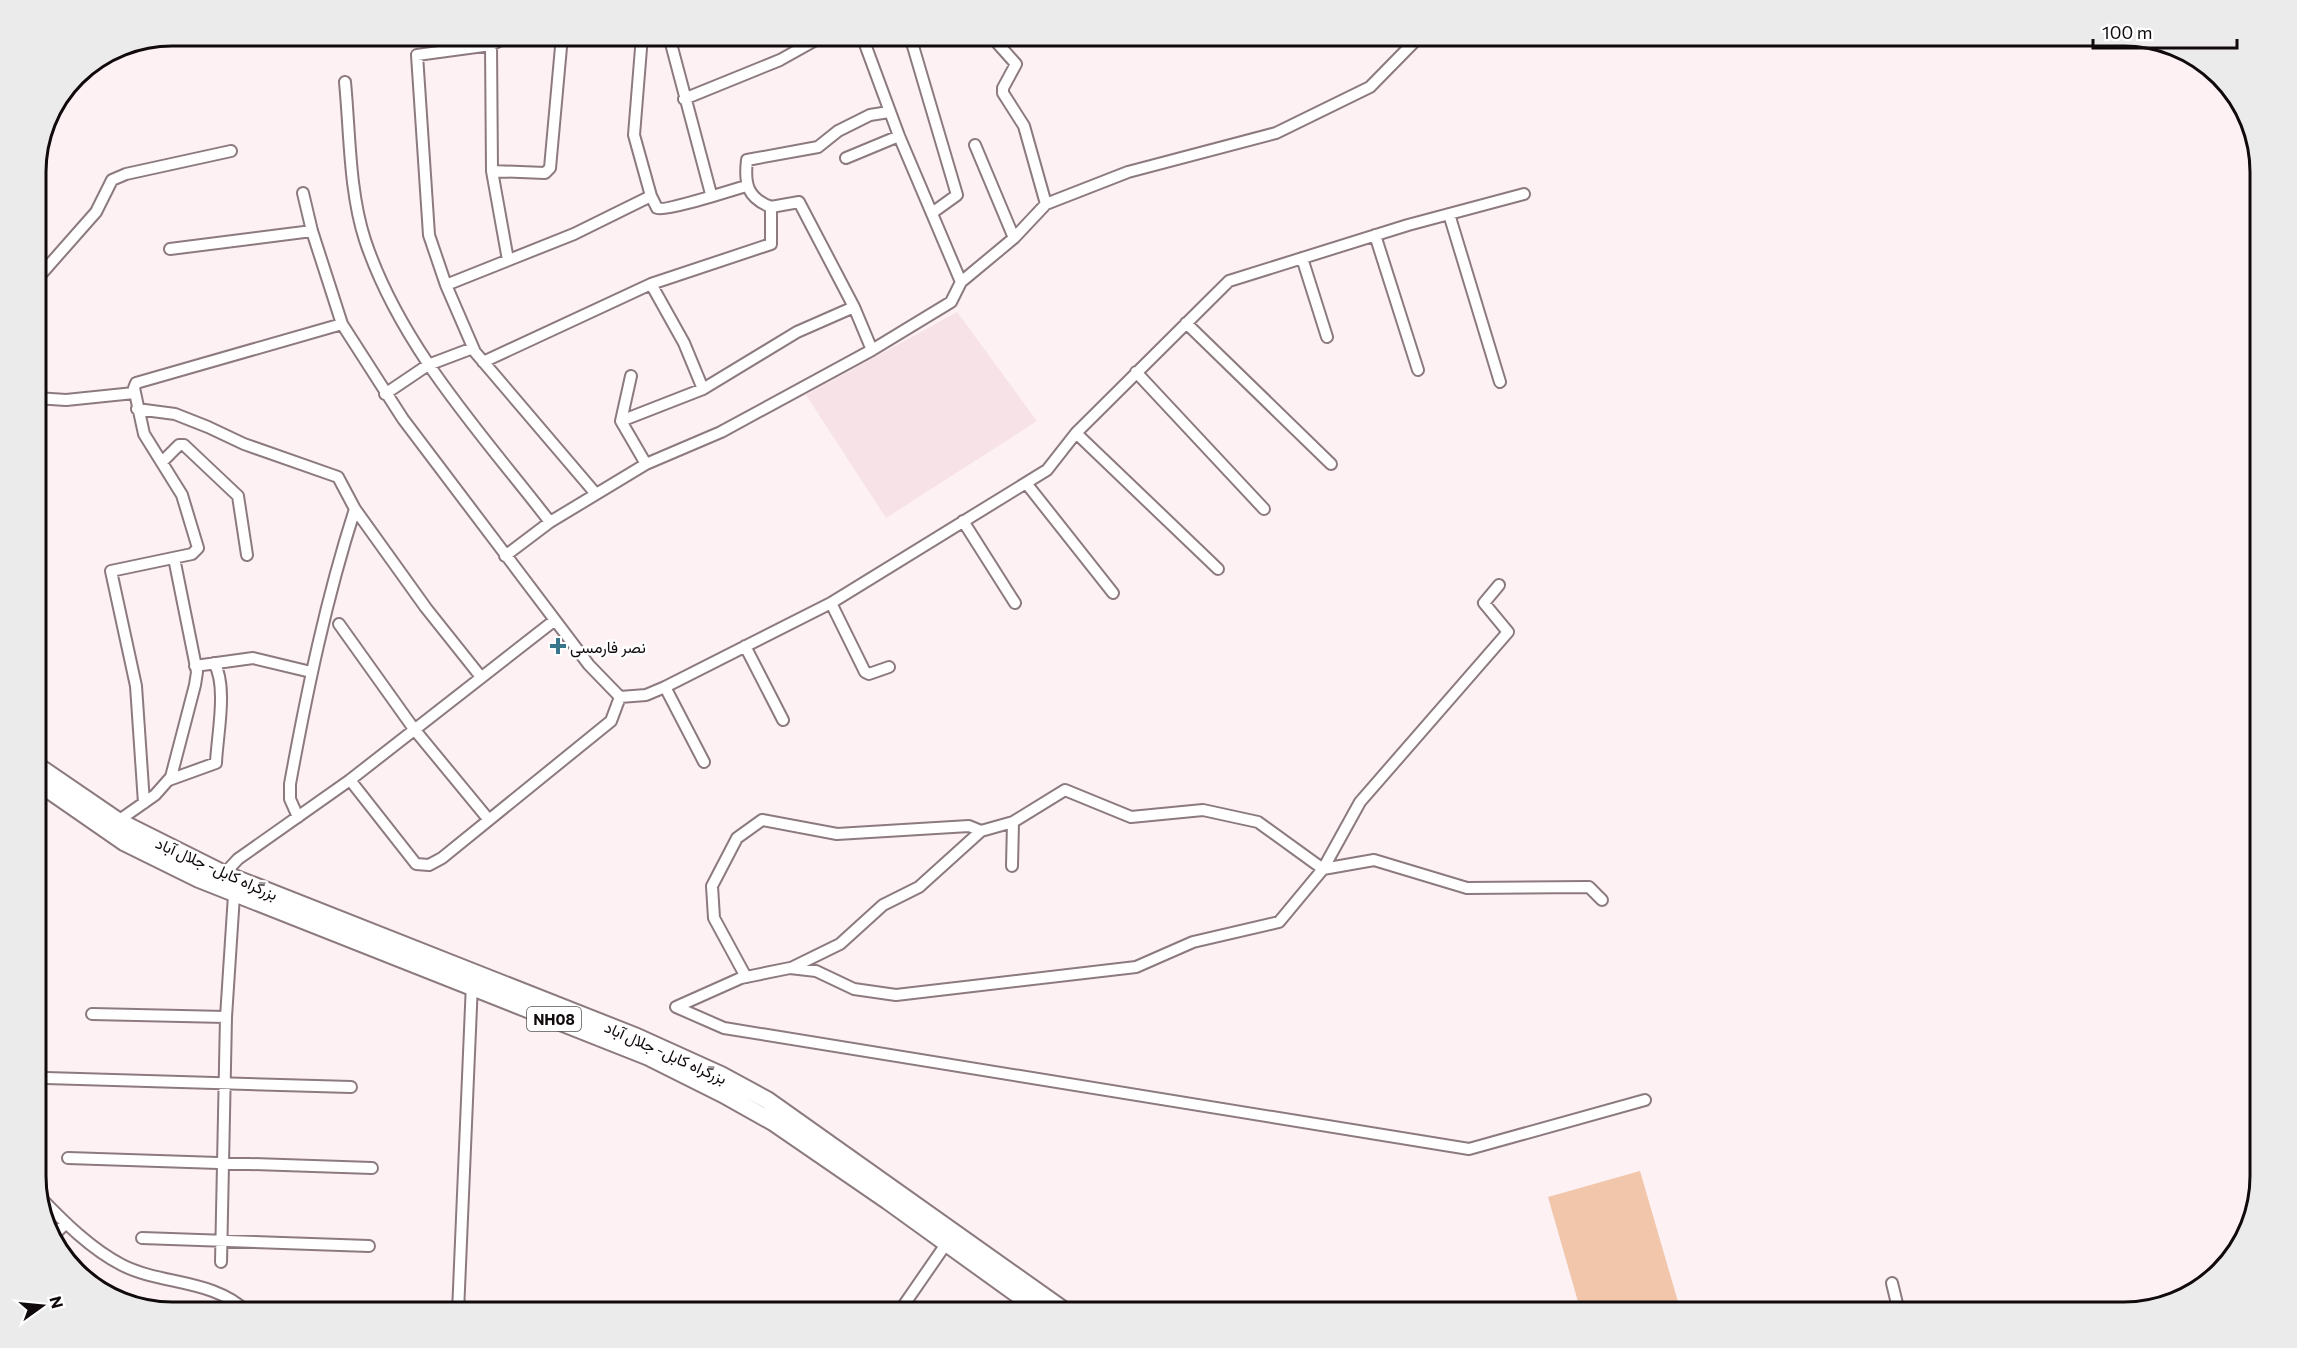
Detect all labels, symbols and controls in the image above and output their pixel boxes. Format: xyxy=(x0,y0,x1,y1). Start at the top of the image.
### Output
scale bar xyxy=(2093,12,2237,50)
text: 100 m xyxy=(2102,21,2152,43)
place label: نصر فارمسی xyxy=(570,637,646,658)
marker: نصر فارمسی xyxy=(551,639,565,653)
street label: بزرگراه کابل- جلال آباد xyxy=(152,833,281,905)
road number: NH08 xyxy=(527,1007,581,1031)
street label: بزرگراه کابل- جلال آباد xyxy=(601,1017,730,1089)
north arrow xyxy=(12,1276,72,1336)
text: N xyxy=(46,1294,68,1310)

